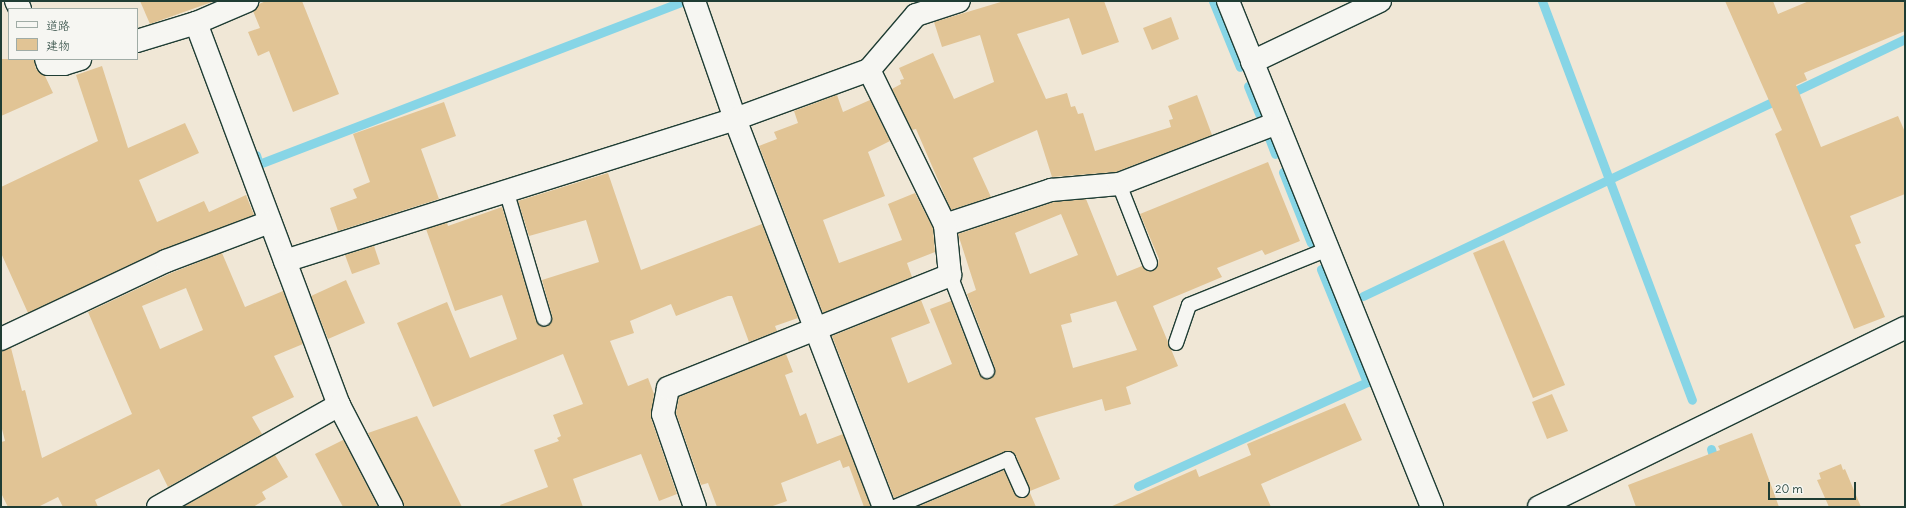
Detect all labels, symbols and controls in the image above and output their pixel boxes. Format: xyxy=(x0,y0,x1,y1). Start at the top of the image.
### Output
legend xyxy=(8,8,138,60)
text: 道路 xyxy=(46,18,70,33)
text: 建物 xyxy=(46,38,70,53)
scale bar xyxy=(1770,474,1858,500)
text: 20 m xyxy=(1775,481,1803,496)

